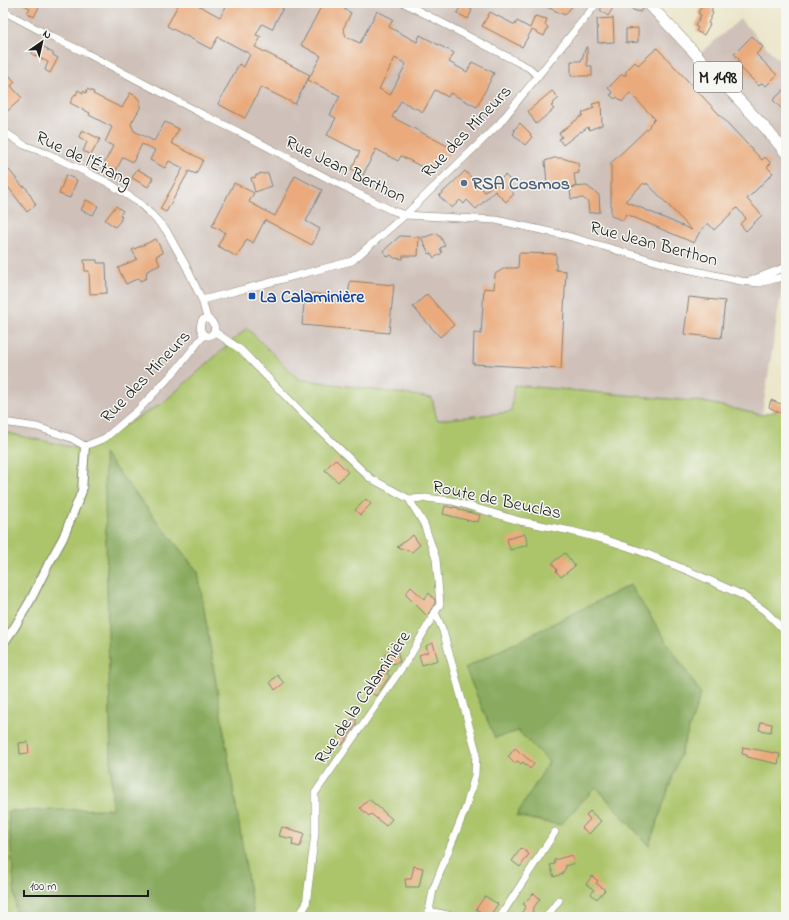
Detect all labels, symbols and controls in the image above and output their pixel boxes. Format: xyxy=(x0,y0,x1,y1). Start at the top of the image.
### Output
north arrow xyxy=(22,22,62,62)
text: N xyxy=(39,26,55,43)
road number: M 1498 xyxy=(694,62,742,92)
street label: Rue des Mineurs xyxy=(416,80,519,185)
street label: Rue de l'Étang xyxy=(30,125,136,195)
street label: Rue Jean Berthon xyxy=(280,130,410,211)
place label: RSA Cosmos xyxy=(472,172,570,198)
marker: RSA Cosmos xyxy=(459,178,469,188)
street label: Rue Jean Berthon xyxy=(587,215,720,275)
place label: La Calaminière xyxy=(260,285,365,311)
marker: La Calaminière xyxy=(247,291,257,301)
street label: Rue des Mineurs xyxy=(95,325,198,430)
street label: Route de Beuclas xyxy=(430,475,563,527)
street label: Rue de la Calaminière xyxy=(309,625,419,770)
scale bar xyxy=(24,872,148,898)
text: 100 m xyxy=(30,878,57,896)

